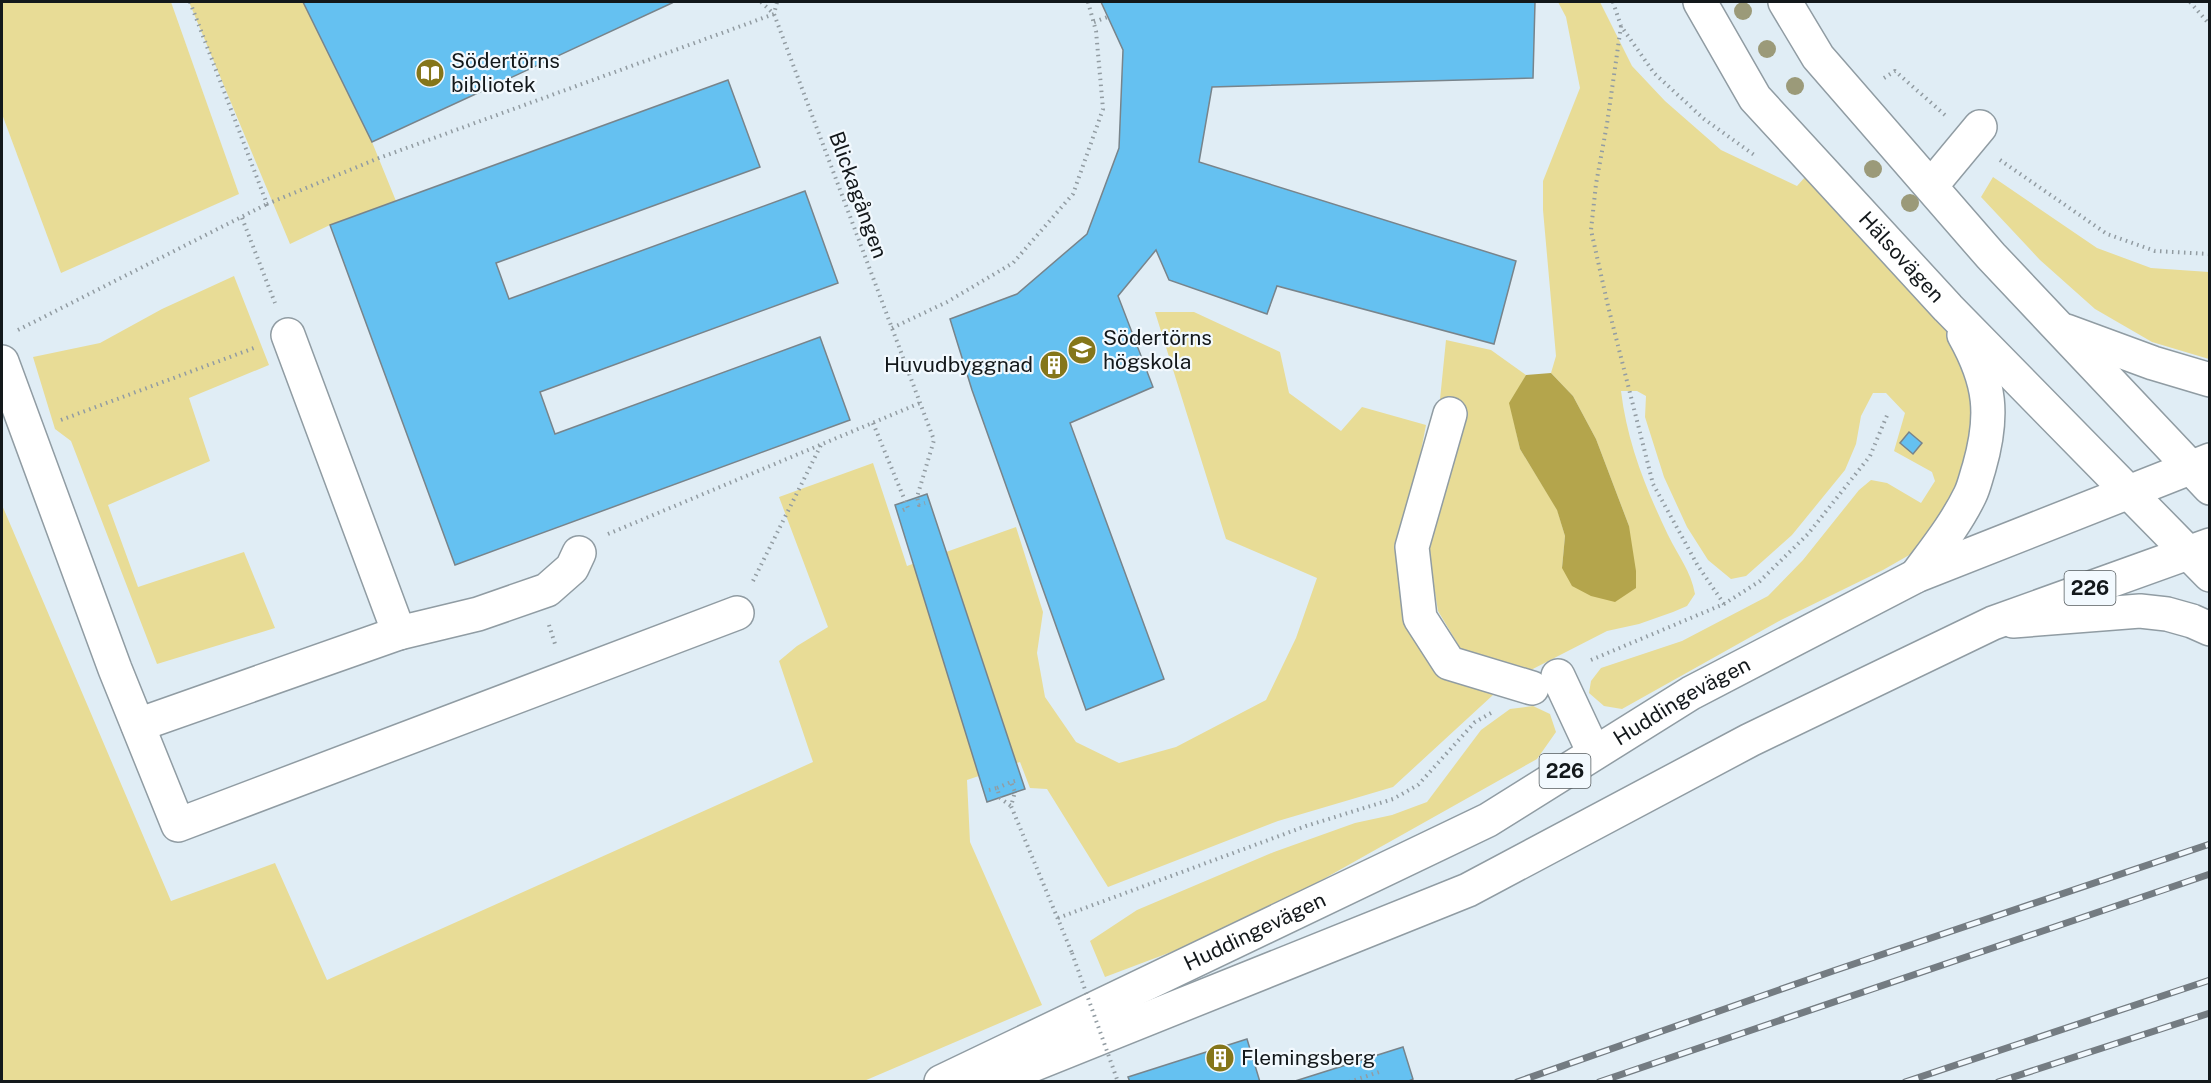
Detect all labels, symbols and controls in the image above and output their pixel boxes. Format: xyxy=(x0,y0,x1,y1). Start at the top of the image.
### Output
place label: Södertörns bibliotek xyxy=(451,48,560,97)
library icon: Södertörns bibliotek xyxy=(414,57,446,89)
street label: Blickagången xyxy=(824,128,893,262)
street label: Hälsovägen xyxy=(1854,206,1950,308)
place label: Södertörns högskola xyxy=(1103,325,1212,374)
school or university icon: Södertörns högskola xyxy=(1066,334,1098,366)
building icon: Huvudbyggnad xyxy=(1038,349,1070,381)
place label: Huvudbyggnad xyxy=(884,352,1033,377)
road number: 226 xyxy=(2064,571,2116,605)
street label: Huddingevägen xyxy=(1609,651,1754,750)
road number: 226 xyxy=(1540,754,1590,788)
street label: Huddingevägen xyxy=(1180,887,1330,976)
building icon: Flemingsberg xyxy=(1204,1042,1236,1074)
place label: Flemingsberg xyxy=(1241,1045,1376,1070)

